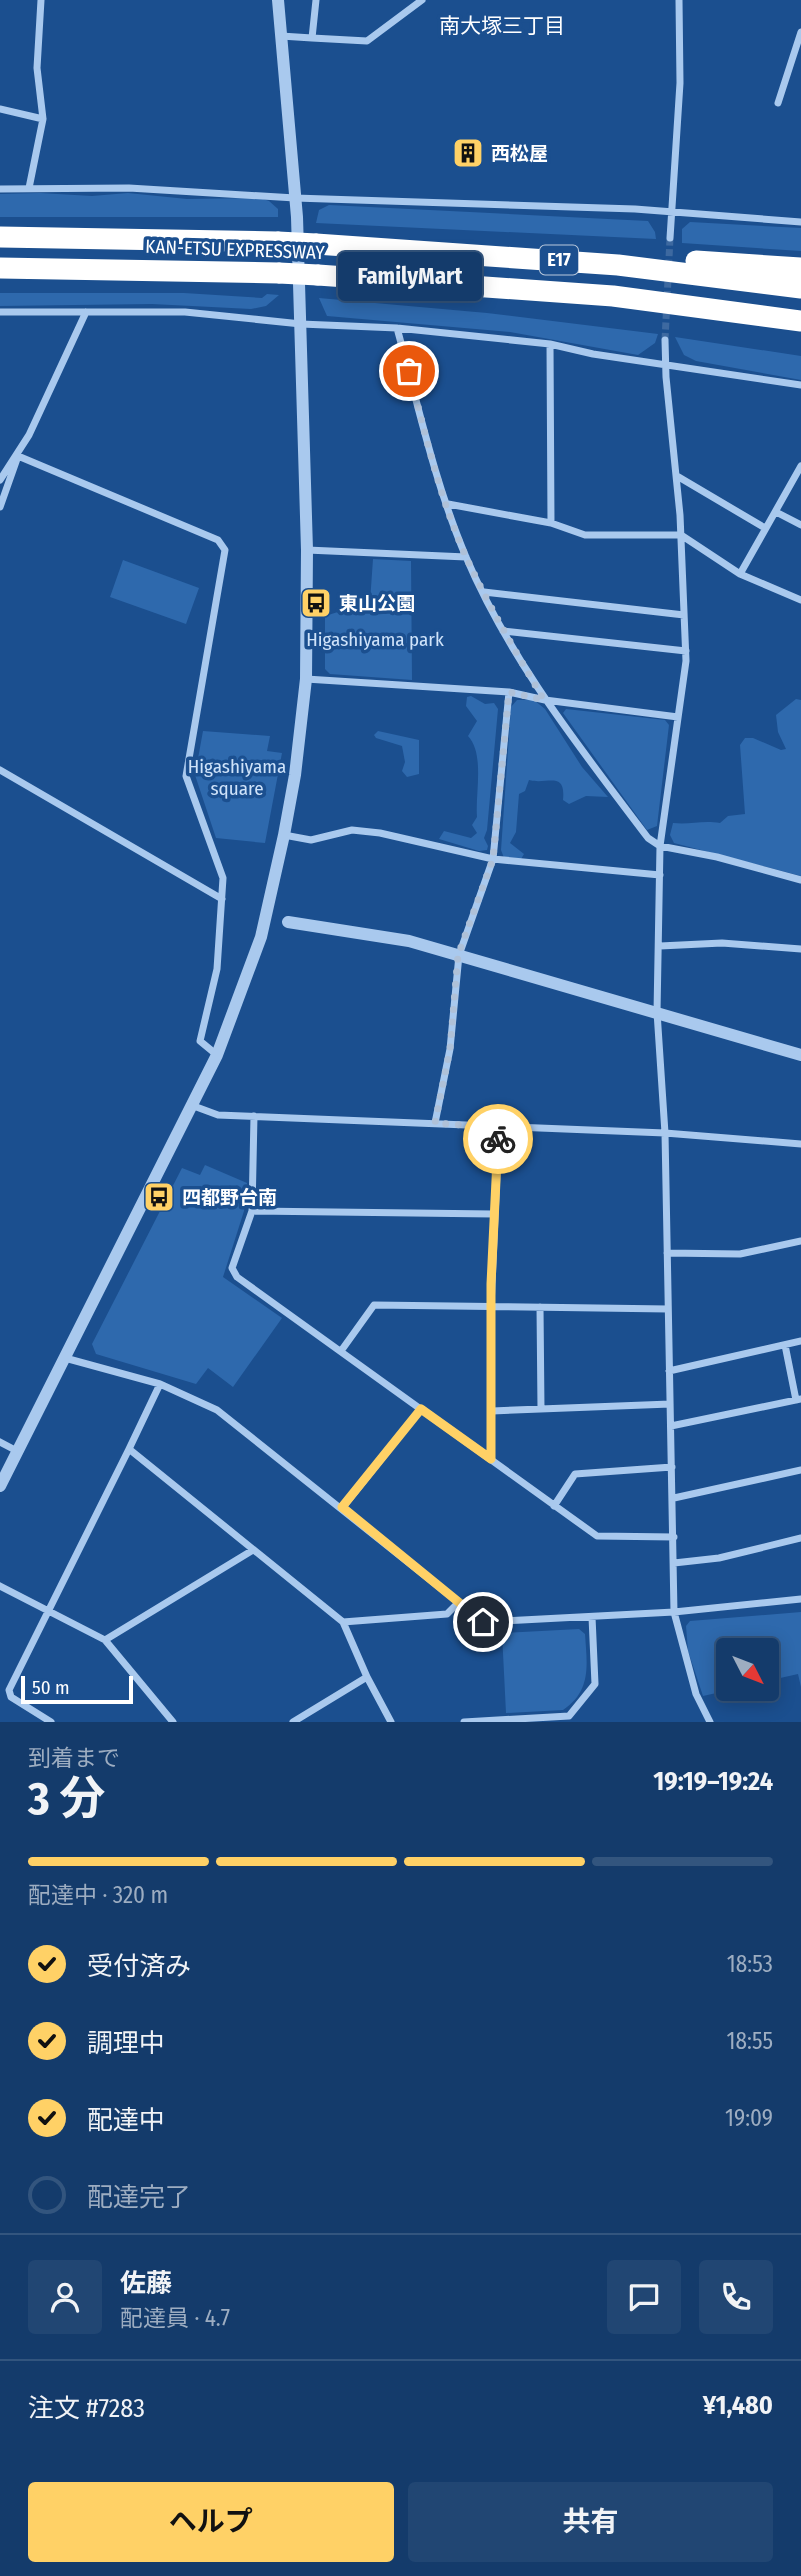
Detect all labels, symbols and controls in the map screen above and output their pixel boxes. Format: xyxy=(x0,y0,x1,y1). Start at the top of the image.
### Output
district label: 南大塚三丁目 xyxy=(439,13,565,39)
building icon: 西松屋 xyxy=(451,136,485,170)
place label: 西松屋 xyxy=(491,142,548,165)
street label: KAN-ETSU EXPRESSWAY xyxy=(145,235,326,264)
road number: E17 xyxy=(540,246,578,274)
callout: FamilyMart xyxy=(337,252,481,301)
text: FamilyMart xyxy=(357,262,463,290)
pin xyxy=(379,341,439,401)
icon: bag xyxy=(390,352,428,390)
bus stop icon: 東山公園 xyxy=(299,586,333,620)
place label: 東山公園 xyxy=(339,592,415,615)
park label: Higashiyama park xyxy=(306,628,444,651)
park label: Higashiyama square xyxy=(188,755,286,800)
courier xyxy=(463,1104,533,1174)
icon: bike xyxy=(479,1120,517,1158)
bus stop icon: 四都野台南 xyxy=(142,1180,176,1214)
place label: 四都野台南 xyxy=(182,1186,277,1209)
pin xyxy=(453,1592,513,1652)
icon: home xyxy=(464,1603,502,1641)
north arrow xyxy=(716,1638,779,1701)
map controls xyxy=(716,1638,779,1701)
scale bar xyxy=(21,1673,133,1705)
text: 50 m xyxy=(32,1676,70,1699)
text: 到着まで xyxy=(28,1744,120,1772)
text: 19:19–19:24 xyxy=(653,1766,773,1797)
text: 3 分 xyxy=(28,1771,105,1826)
text: 配達中 · 320 m xyxy=(28,1881,168,1909)
icon: check xyxy=(28,1945,66,1983)
text: 18:53 xyxy=(727,1950,773,1978)
text: 受付済み xyxy=(87,1951,191,1982)
icon: check xyxy=(28,2022,66,2060)
text: 18:55 xyxy=(727,2027,773,2055)
text: 調理中 xyxy=(87,2028,165,2059)
icon: check xyxy=(28,2099,66,2137)
text: 19:09 xyxy=(725,2104,773,2132)
text: 配達中 xyxy=(87,2105,165,2136)
text: 配達完了 xyxy=(87,2182,191,2213)
button: person xyxy=(28,2260,102,2334)
button: chat xyxy=(607,2260,681,2334)
button: phone xyxy=(699,2260,773,2334)
text: 佐藤 xyxy=(120,2268,172,2299)
text: 配達員 · 4.7 xyxy=(120,2304,230,2332)
text: ¥1,480 xyxy=(703,2390,773,2421)
text: 注文 #7283 xyxy=(28,2393,145,2424)
button: ヘルプ xyxy=(28,2482,394,2562)
button: 共有 xyxy=(408,2482,773,2562)

